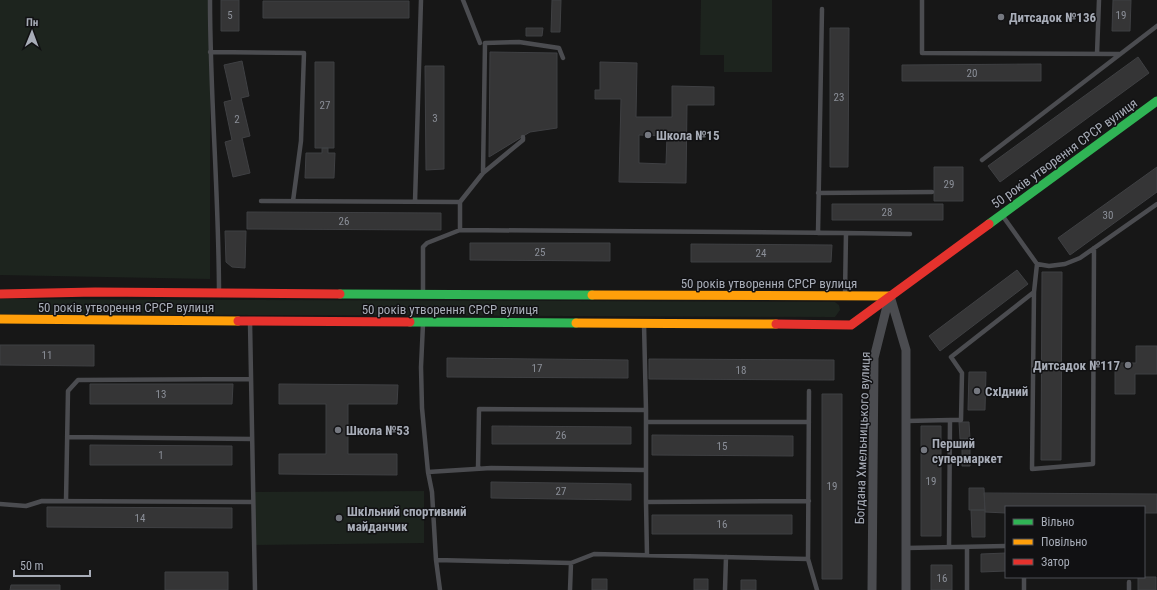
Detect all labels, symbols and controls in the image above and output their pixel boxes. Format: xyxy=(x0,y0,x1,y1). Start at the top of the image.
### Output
house number: 5 xyxy=(227,9,233,22)
house number: 19 xyxy=(1116,9,1126,22)
place label: Дитсадок №136 xyxy=(1009,10,1096,25)
north arrow xyxy=(12,12,52,52)
marker: Дитсадок №136 xyxy=(996,12,1006,22)
text: Пн xyxy=(26,16,38,29)
house number: 20 xyxy=(967,67,977,80)
house number: 23 xyxy=(834,91,844,104)
street label: 50 років утворення СРСР вулиця xyxy=(988,95,1140,211)
house number: 27 xyxy=(320,99,330,112)
house number: 3 xyxy=(432,112,438,125)
house number: 2 xyxy=(234,113,240,126)
place label: Школа №15 xyxy=(656,128,720,143)
marker: Школа №15 xyxy=(643,130,653,140)
house number: 29 xyxy=(944,178,954,191)
house number: 28 xyxy=(882,206,892,219)
house number: 30 xyxy=(1103,209,1113,222)
house number: 26 xyxy=(339,215,349,228)
house number: 25 xyxy=(535,246,545,259)
house number: 24 xyxy=(756,247,767,260)
street label: 50 років утворення СРСР вулиця xyxy=(681,276,857,291)
street label: 50 років утворення СРСР вулиця xyxy=(38,300,214,315)
street label: 50 років утворення СРСР вулиця xyxy=(362,302,538,317)
house number: 11 xyxy=(42,349,52,362)
street label: Богдана Хмельницького вулиця xyxy=(852,351,873,525)
place label: Дитсадок №117 xyxy=(1033,358,1120,373)
marker: Дитсадок №117 xyxy=(1123,360,1133,370)
house number: 17 xyxy=(532,362,542,375)
house number: 18 xyxy=(736,364,746,377)
place label: Східний xyxy=(985,384,1028,399)
marker: Східний xyxy=(972,386,982,396)
house number: 13 xyxy=(156,388,166,401)
place label: Школа №53 xyxy=(346,423,409,438)
marker: Школа №53 xyxy=(333,425,343,435)
house number: 26 xyxy=(556,429,566,442)
place label: Перший супермаркет xyxy=(932,436,1003,466)
house number: 15 xyxy=(717,440,727,453)
marker: Перший супермаркет xyxy=(919,445,929,455)
house number: 1 xyxy=(158,449,164,462)
house number: 19 xyxy=(926,475,936,488)
house number: 19 xyxy=(827,480,837,493)
house number: 27 xyxy=(556,485,566,498)
place label: Шкільний спортивний майданчик xyxy=(347,504,467,534)
legend xyxy=(1005,506,1145,578)
house number: 14 xyxy=(135,512,146,525)
marker: Шкільний спортивний майданчик xyxy=(334,513,344,523)
text: Вільно xyxy=(1041,515,1074,529)
house number: 16 xyxy=(717,518,727,531)
text: Повільно xyxy=(1041,535,1087,549)
scale bar xyxy=(14,552,90,578)
text: Затор xyxy=(1041,555,1070,569)
text: 50 m xyxy=(20,559,44,573)
house number: 16 xyxy=(937,572,947,585)

